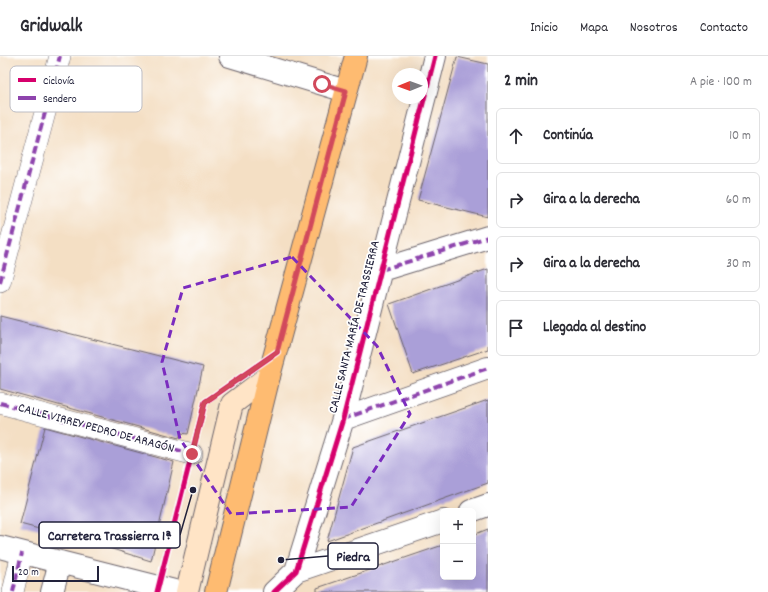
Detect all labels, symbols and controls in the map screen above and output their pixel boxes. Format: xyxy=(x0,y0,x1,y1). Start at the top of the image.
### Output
text: Gridwalk xyxy=(20,14,83,41)
text: Inicio xyxy=(530,18,558,38)
text: Mapa xyxy=(580,18,608,38)
text: Nosotros xyxy=(630,18,678,38)
text: Contacto xyxy=(700,18,748,38)
legend xyxy=(10,66,142,112)
north arrow xyxy=(392,68,428,104)
text: 2 min xyxy=(504,70,538,94)
text: A pie · 100 m xyxy=(690,73,752,92)
text: Ciclovía xyxy=(43,74,75,90)
route start xyxy=(313,75,331,93)
text: Sendero xyxy=(43,92,77,108)
icon: ahead xyxy=(505,125,527,147)
text: Continúa xyxy=(543,125,593,147)
text: 10 m xyxy=(729,127,751,146)
icon: right xyxy=(505,189,527,211)
text: Gira a la derecha xyxy=(543,189,640,211)
text: 60 m xyxy=(726,191,751,210)
street label: CALLE SANTA MARÍA DE TRASSIERRA xyxy=(324,238,386,416)
icon: right xyxy=(505,253,527,275)
text: Gira a la derecha xyxy=(543,253,640,275)
text: 30 m xyxy=(726,255,751,274)
icon: arrive xyxy=(505,317,527,339)
text: Llegada al destino xyxy=(543,317,646,339)
street label: CALLE VIRREY PEDRO DE ARAGÓN xyxy=(16,399,176,459)
route end xyxy=(183,445,201,463)
map controls xyxy=(440,508,476,580)
button: + xyxy=(440,508,476,544)
callout: Carretera Trassierra 1ª xyxy=(39,522,180,548)
text: Carretera Trassierra 1ª xyxy=(48,527,172,547)
callout: Piedra xyxy=(328,543,378,569)
button: − xyxy=(440,544,476,580)
text: Piedra xyxy=(336,548,371,568)
scale bar xyxy=(12,564,99,583)
text: 20 m xyxy=(18,565,39,581)

